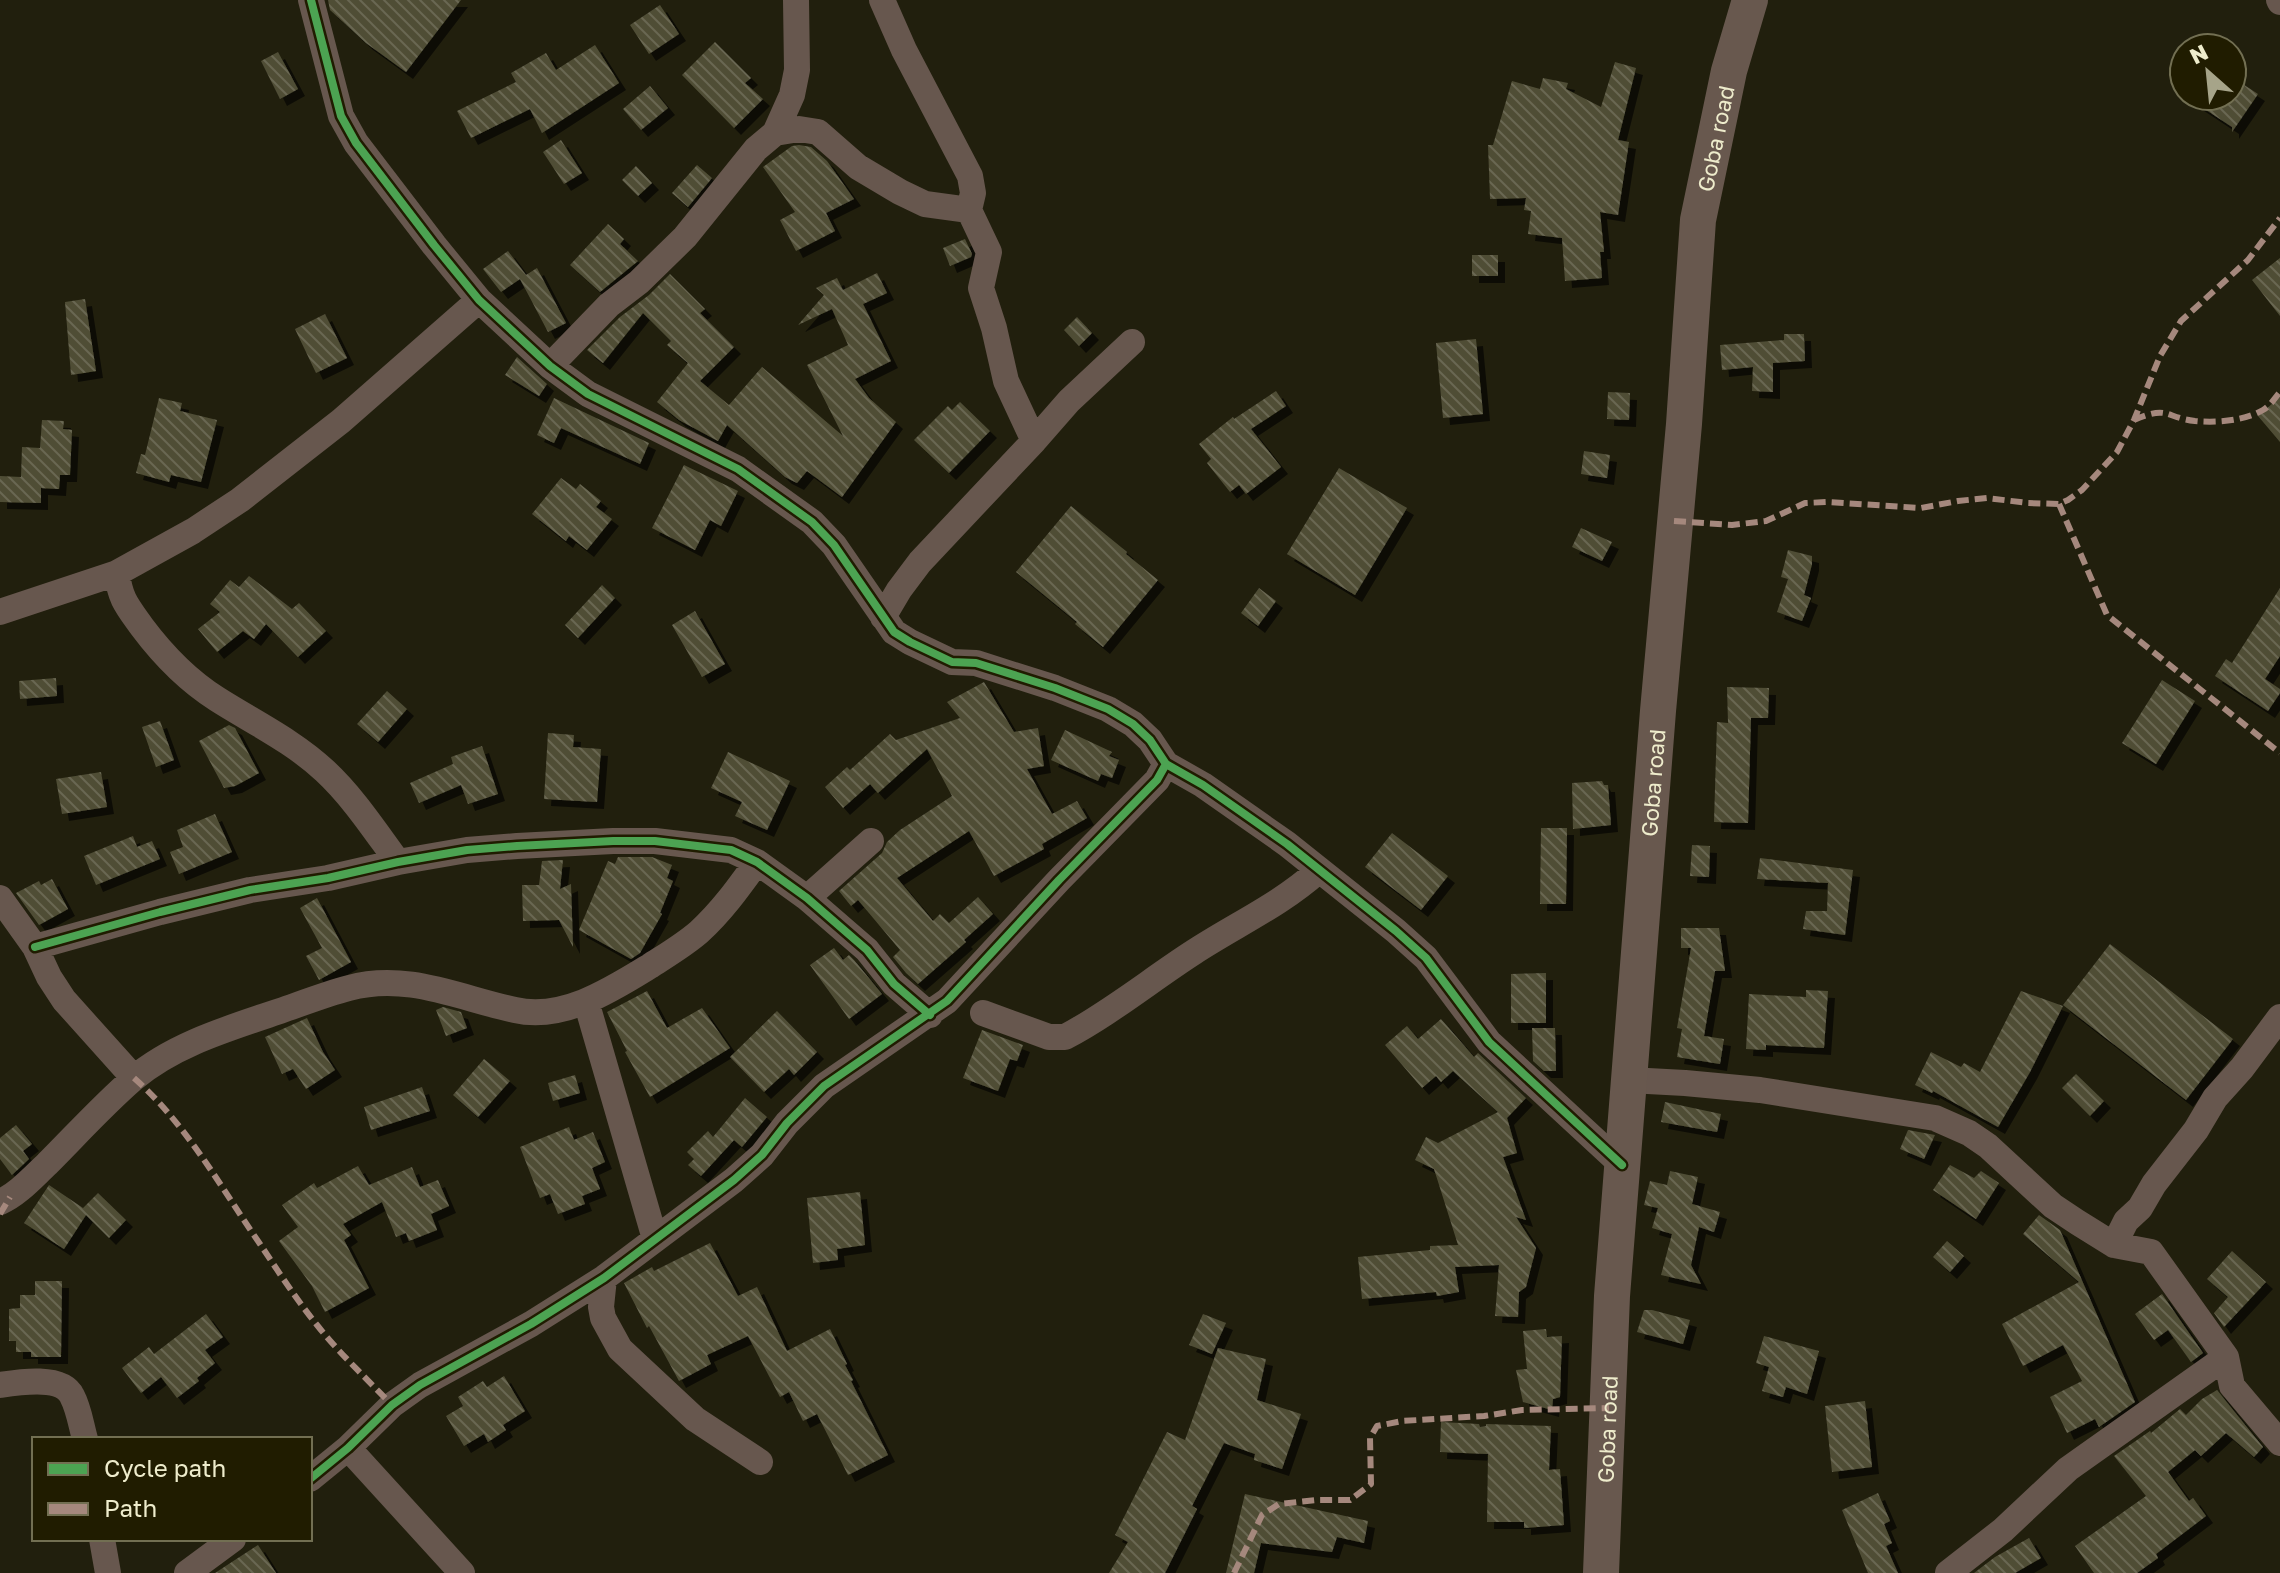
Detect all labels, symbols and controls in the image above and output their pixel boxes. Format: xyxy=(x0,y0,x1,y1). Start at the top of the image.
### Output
north arrow xyxy=(2168,32,2248,112)
text: N xyxy=(2185,38,2212,70)
street label: Goba road xyxy=(1691,83,1739,194)
street label: Goba road xyxy=(1635,728,1670,838)
street label: Goba road xyxy=(1591,1375,1622,1483)
legend xyxy=(32,1437,312,1541)
text: Cycle path xyxy=(104,1453,226,1482)
text: Path xyxy=(104,1493,157,1522)

